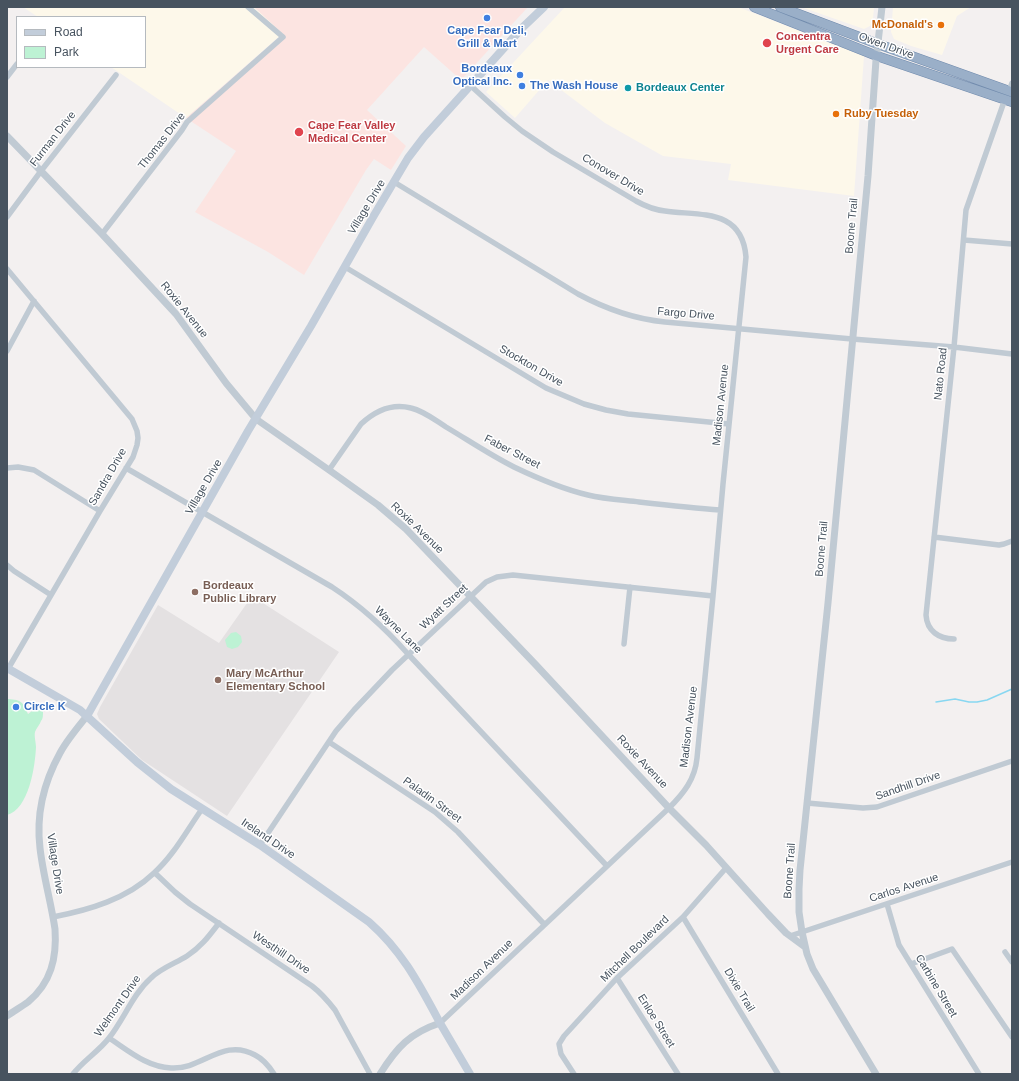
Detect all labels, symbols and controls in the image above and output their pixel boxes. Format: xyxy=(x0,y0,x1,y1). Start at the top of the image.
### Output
marker: Cape Fear Deli, Grill & Mart xyxy=(482,13,492,23)
legend xyxy=(16,16,146,68)
place label: McDonald's xyxy=(872,18,933,32)
marker: McDonald's xyxy=(936,20,946,30)
place label: Cape Fear Deli, Grill & Mart xyxy=(447,24,527,50)
text: Road xyxy=(54,25,83,39)
place label: Concentra Urgent Care xyxy=(776,30,839,56)
street label: Owen Drive xyxy=(857,30,915,62)
marker: Concentra Urgent Care xyxy=(761,37,773,49)
text: Park xyxy=(54,45,79,59)
place label: Bordeaux Optical Inc. xyxy=(453,62,512,88)
marker: Bordeaux Optical Inc. xyxy=(515,70,525,80)
place label: The Wash House xyxy=(530,79,618,93)
marker: The Wash House xyxy=(517,81,527,91)
place label: Bordeaux Center xyxy=(636,81,725,95)
marker: Bordeaux Center xyxy=(623,83,633,93)
place label: Ruby Tuesday xyxy=(844,107,918,121)
street label: Furman Drive xyxy=(27,109,79,169)
marker: Ruby Tuesday xyxy=(831,109,841,119)
street label: Thomas Drive xyxy=(136,110,188,172)
place label: Cape Fear Valley Medical Center xyxy=(308,119,395,145)
marker: Cape Fear Valley Medical Center xyxy=(293,126,305,138)
street label: Conover Drive xyxy=(579,151,647,199)
street label: Village Drive xyxy=(345,177,389,237)
street label: Boone Trail xyxy=(843,198,861,254)
street label: Roxie Avenue xyxy=(157,279,211,341)
street label: Fargo Drive xyxy=(657,305,715,323)
street label: Stockton Drive xyxy=(497,342,565,390)
street label: Nato Road xyxy=(932,347,950,401)
street label: Madison Avenue xyxy=(710,364,732,446)
street label: Faber Street xyxy=(482,432,542,472)
street label: Sandra Drive xyxy=(86,446,130,508)
street label: Village Drive xyxy=(183,457,225,517)
street label: Roxie Avenue xyxy=(388,500,446,556)
street label: Boone Trail xyxy=(813,521,831,577)
place label: Bordeaux Public Library xyxy=(203,579,276,605)
street label: Wyatt Street xyxy=(417,582,471,632)
marker: Bordeaux Public Library xyxy=(190,587,200,597)
street label: Wayne Lane xyxy=(372,604,424,656)
place label: Mary McArthur Elementary School xyxy=(226,667,325,693)
marker: Mary McArthur Elementary School xyxy=(213,675,223,685)
street label: Madison Avenue xyxy=(677,686,701,768)
place label: Circle K xyxy=(24,700,66,714)
marker: Circle K xyxy=(11,702,21,712)
street label: Roxie Avenue xyxy=(614,733,670,791)
street label: Sandhill Drive xyxy=(874,769,942,803)
street label: Paladin Street xyxy=(400,774,464,826)
street label: Ireland Drive xyxy=(238,816,298,862)
street label: Village Drive xyxy=(44,833,66,895)
street label: Boone Trail xyxy=(781,843,799,899)
street label: Carlos Avenue xyxy=(868,871,940,905)
street label: Mitchell Boulevard xyxy=(598,913,672,985)
street label: Westhill Drive xyxy=(250,929,312,977)
street label: Madison Avenue xyxy=(448,937,516,1003)
street label: Carbine Street xyxy=(912,952,960,1020)
street label: Dixie Trail xyxy=(721,966,757,1014)
street label: Welmont Drive xyxy=(92,973,144,1039)
street label: Enloe Street xyxy=(634,992,678,1050)

